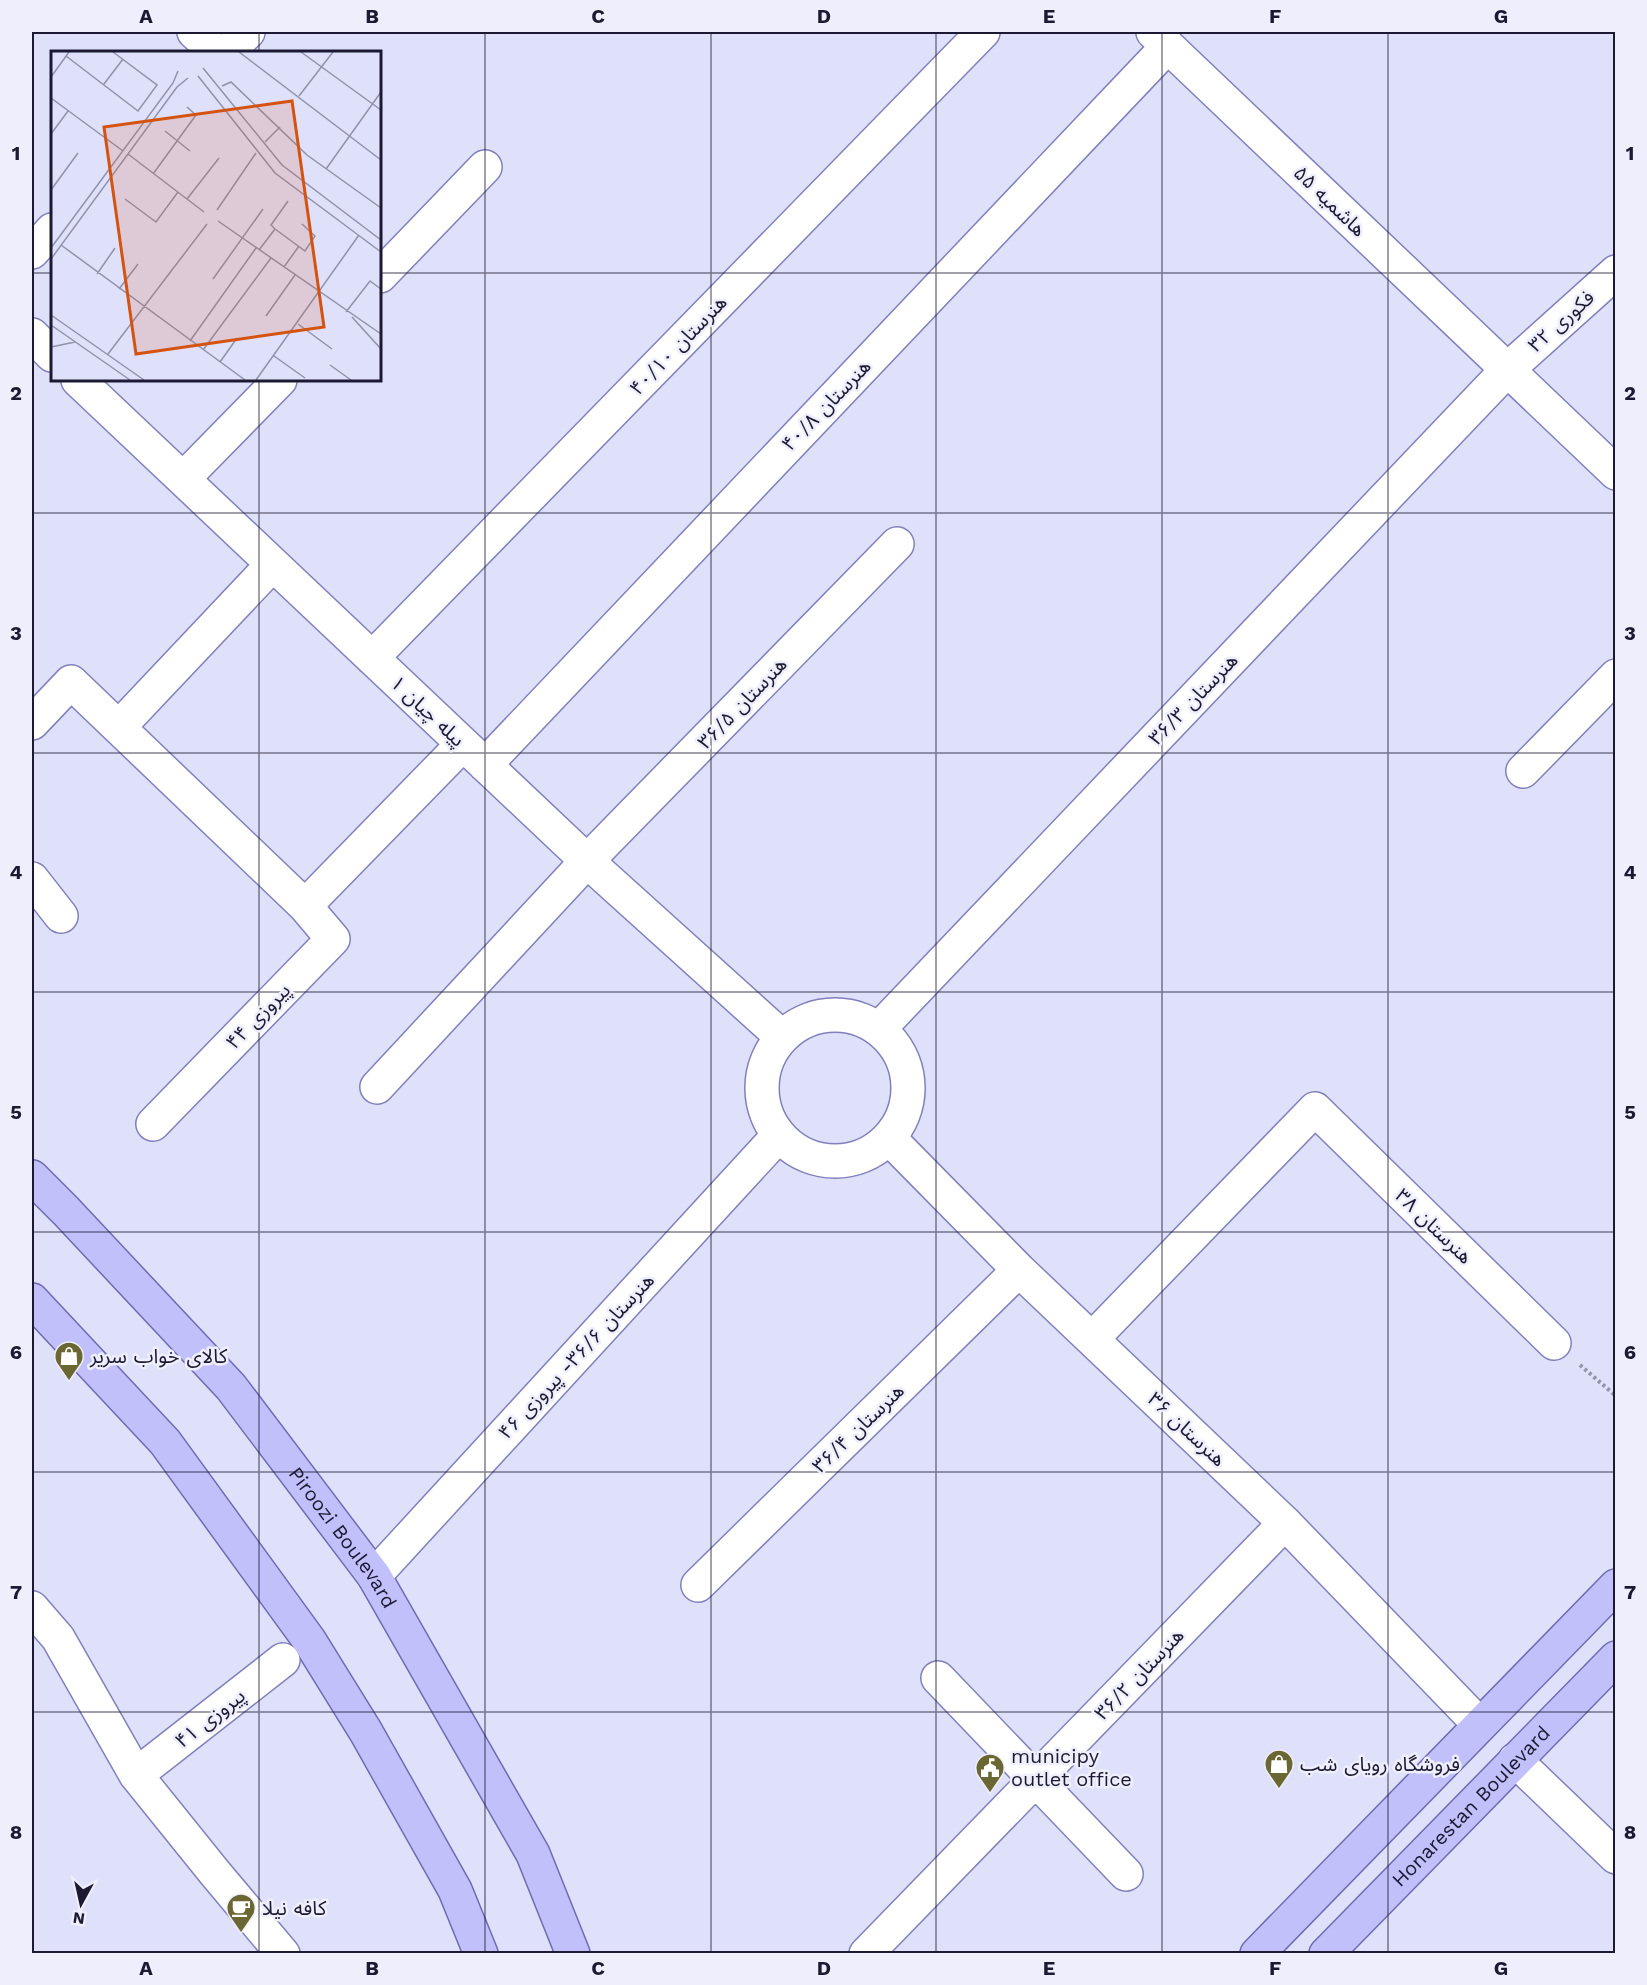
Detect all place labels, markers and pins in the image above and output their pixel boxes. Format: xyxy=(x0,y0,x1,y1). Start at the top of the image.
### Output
shop icon: کالای خواب سریر xyxy=(53,1340,85,1382)
place label: کالای خواب سریر xyxy=(89,1344,228,1368)
place label: municipy outlet office xyxy=(1011,1744,1132,1791)
shop icon: فروشگاه رویای شب xyxy=(1263,1748,1295,1790)
public building icon: municipy outlet office xyxy=(974,1752,1006,1794)
place label: فروشگاه رویای شب xyxy=(1300,1752,1460,1776)
cafe icon: کافه نیلا xyxy=(225,1892,257,1934)
place label: کافه نیلا xyxy=(262,1896,327,1920)

